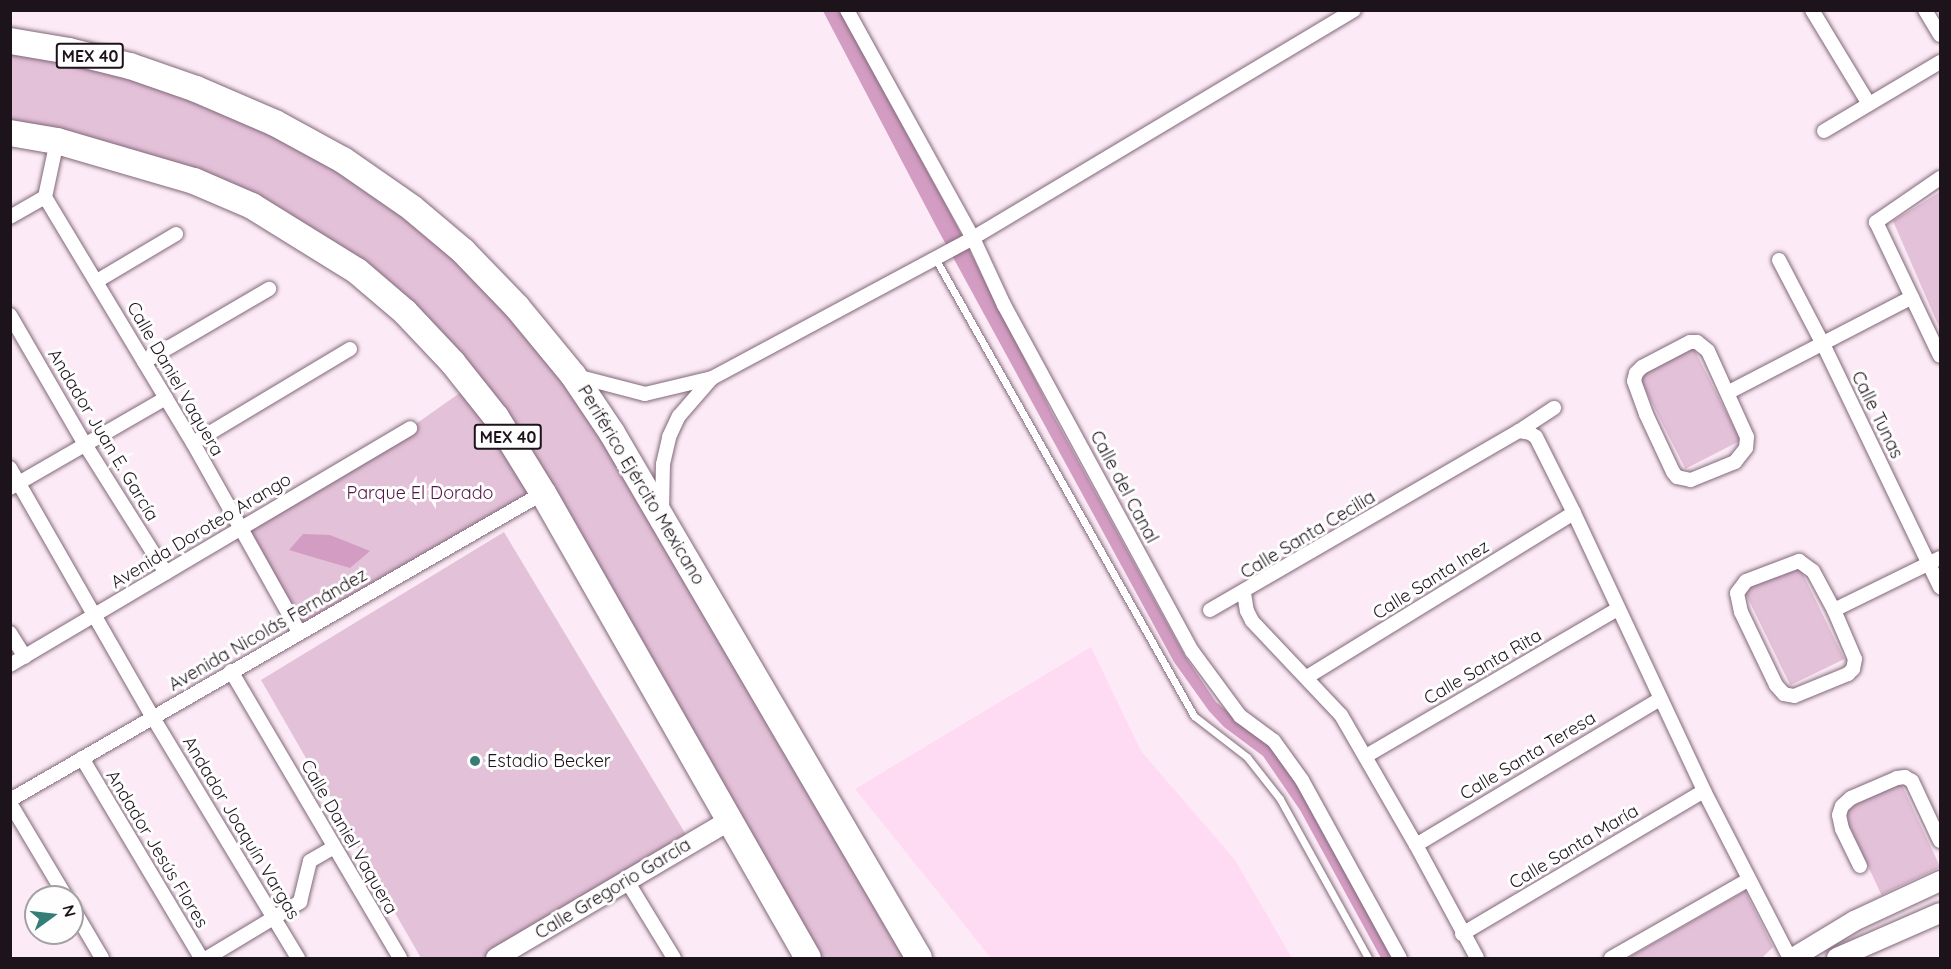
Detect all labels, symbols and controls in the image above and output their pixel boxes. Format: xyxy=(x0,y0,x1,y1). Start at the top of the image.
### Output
road number: MEX 40 xyxy=(56,43,124,69)
street label: Calle Daniel Vaquera xyxy=(122,298,228,460)
street label: Andador Juan E. García xyxy=(43,345,163,525)
street label: Calle Tunas xyxy=(1847,368,1907,462)
street label: Periférico Ejército Mexicano xyxy=(573,381,709,589)
road number: MEX 40 xyxy=(474,424,542,450)
street label: Calle del Canal xyxy=(1085,427,1163,547)
street label: Avenida Doroteo Arango xyxy=(107,469,295,593)
park label: Parque El Dorado xyxy=(347,482,493,504)
street label: Calle Santa Cecilia xyxy=(1237,486,1379,584)
street label: Calle Santa Inez xyxy=(1369,536,1493,624)
street label: Avenida Nicolás Fernández xyxy=(165,564,371,696)
street label: Calle Santa Rita xyxy=(1420,625,1546,709)
street label: Calle Santa Teresa xyxy=(1456,707,1600,805)
street label: Andador Joaquín Vargas xyxy=(178,733,304,923)
place label: Estadio Becker xyxy=(487,750,611,772)
marker: Estadio Becker xyxy=(468,754,482,768)
street label: Calle Daniel Vaquera xyxy=(296,756,402,918)
street label: Andador Jesús Flores xyxy=(101,766,213,932)
street label: Calle Santa María xyxy=(1506,800,1642,894)
street label: Calle Gregorio García xyxy=(531,834,695,944)
north arrow xyxy=(24,885,84,945)
text: N xyxy=(58,903,81,919)

